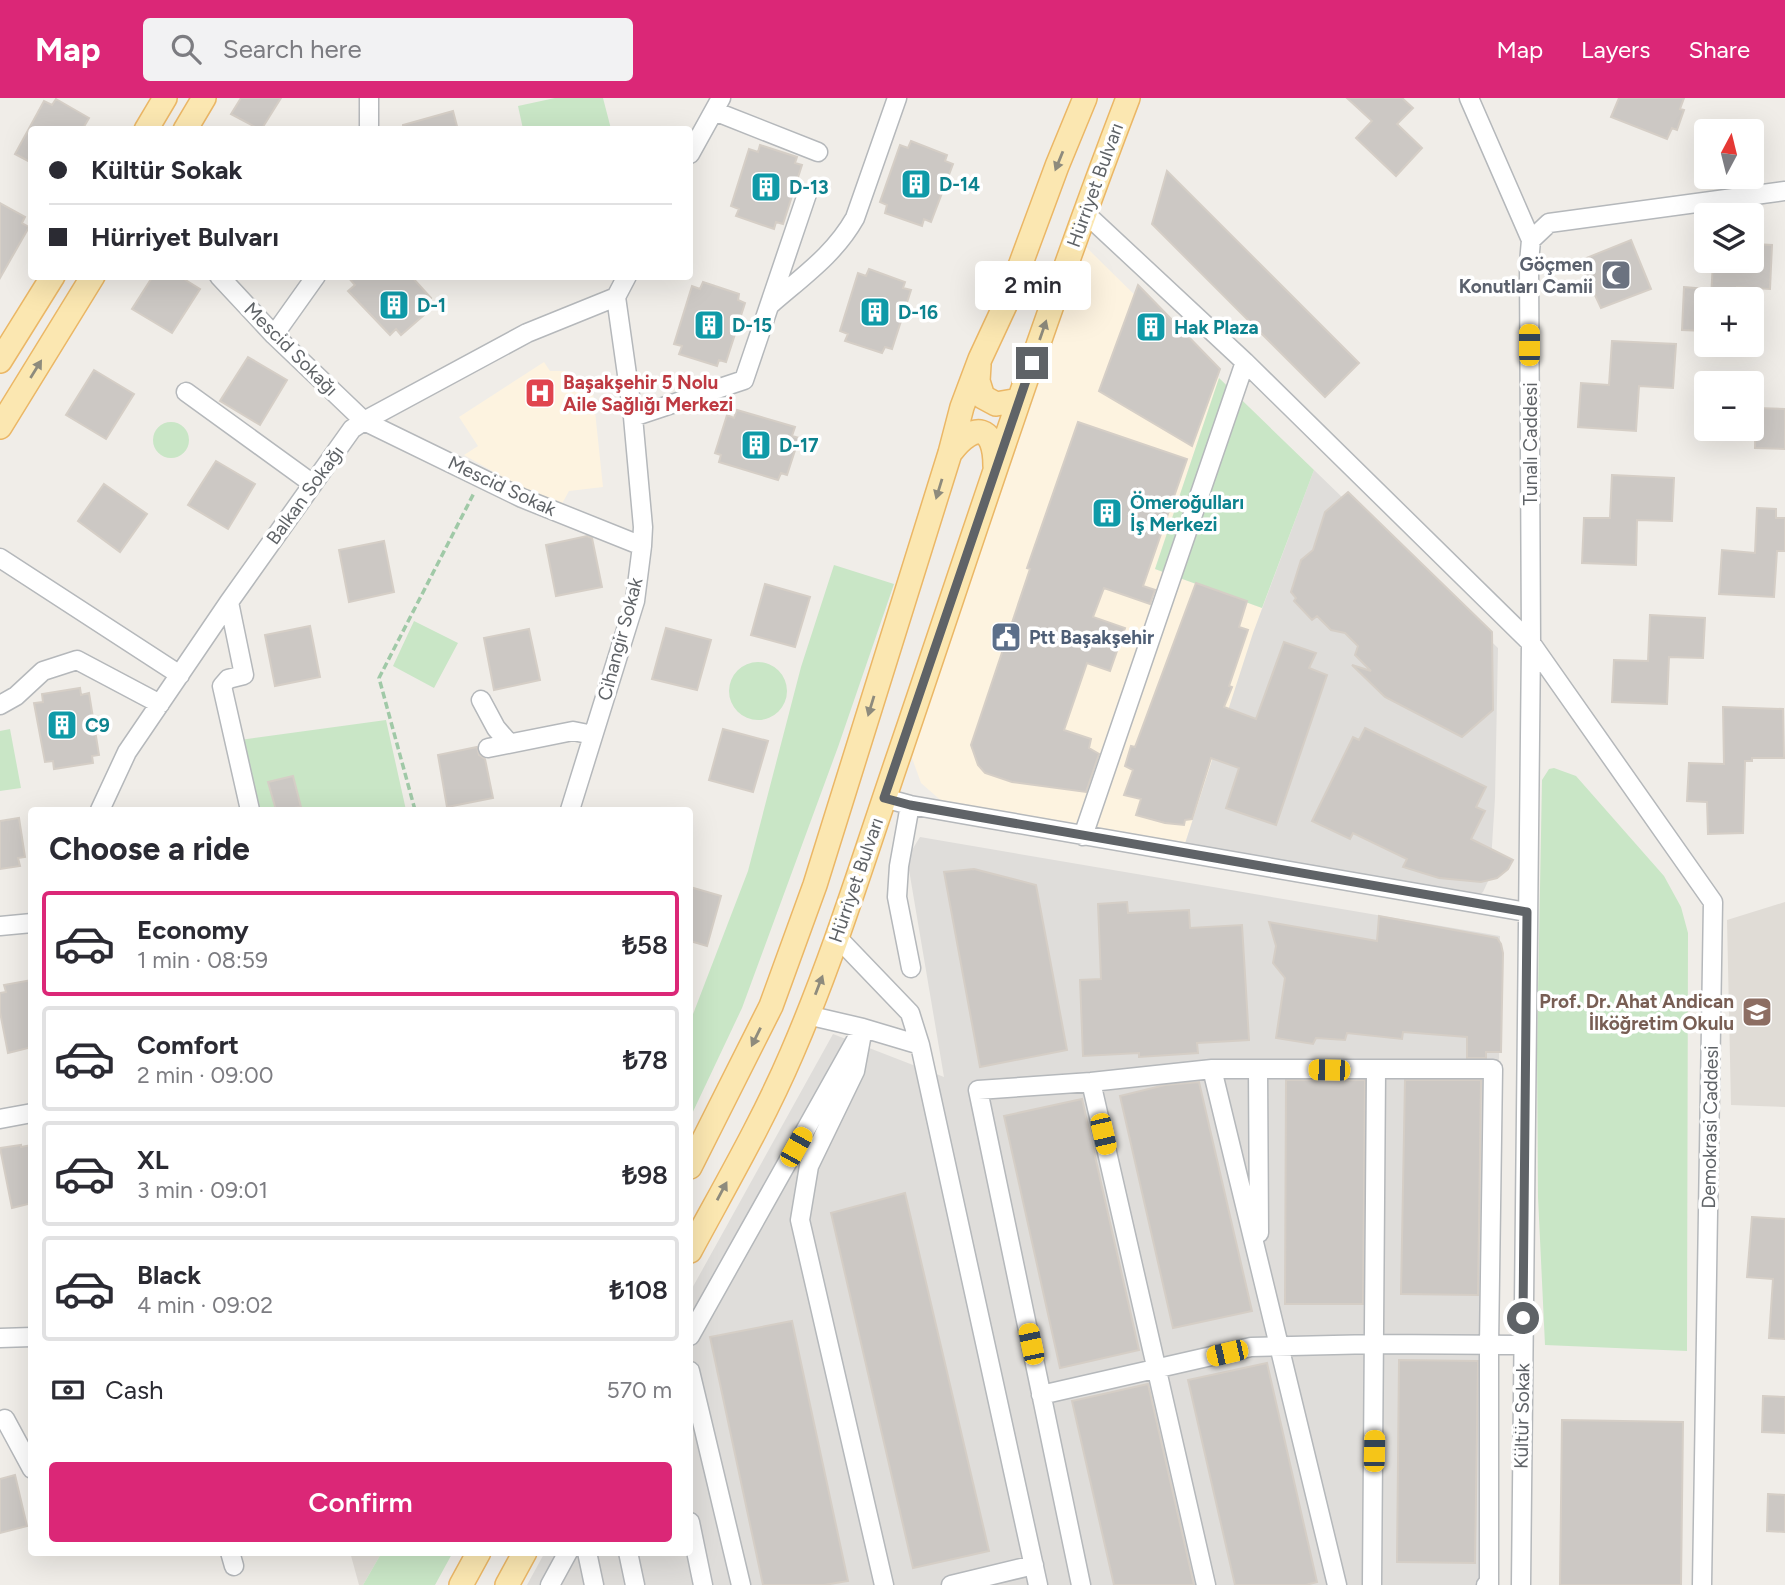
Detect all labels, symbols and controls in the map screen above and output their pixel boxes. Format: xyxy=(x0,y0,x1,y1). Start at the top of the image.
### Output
search box xyxy=(143,18,633,81)
text: Map xyxy=(35,30,101,69)
icon: search xyxy=(167,30,205,68)
text: Search here xyxy=(223,33,362,65)
text: Map xyxy=(1496,35,1543,64)
text: Layers xyxy=(1581,35,1650,64)
text: Share xyxy=(1688,35,1750,64)
north arrow xyxy=(1694,119,1764,189)
map controls xyxy=(1694,119,1764,441)
street label: Hürriyet Bulvarı xyxy=(1062,120,1128,250)
one-way arrow xyxy=(1054,151,1065,172)
text: Kültür Sokak xyxy=(91,154,243,186)
building icon: D-14 xyxy=(899,167,933,201)
building icon: D-13 xyxy=(749,170,783,204)
place label: D-14 xyxy=(939,173,980,196)
place label: D-13 xyxy=(789,176,829,199)
button: layers xyxy=(1694,203,1764,273)
text: Hürriyet Bulvarı xyxy=(91,221,279,253)
place label: Göçmen Konutları Camii xyxy=(1459,253,1593,298)
mosque icon: Göçmen Konutları Camii xyxy=(1599,258,1633,292)
callout: 2 min xyxy=(974,261,1090,310)
text: 2 min xyxy=(1004,271,1062,299)
button: + xyxy=(1694,287,1764,357)
building icon: D-1 xyxy=(377,288,411,322)
place label: D-1 xyxy=(417,294,446,317)
building icon: D-16 xyxy=(858,295,892,329)
street label: Mescid Sokağı xyxy=(239,297,343,401)
place label: D-16 xyxy=(898,301,938,324)
building icon: D-15 xyxy=(692,308,726,342)
building icon: Hak Plaza xyxy=(1134,310,1168,344)
place label: D-15 xyxy=(732,314,772,337)
place label: Hak Plaza xyxy=(1174,316,1259,339)
one-way arrow xyxy=(1038,319,1049,340)
car xyxy=(1519,324,1540,366)
route end xyxy=(1016,347,1048,379)
one-way arrow xyxy=(29,359,42,378)
place label: Başakşehir 5 Nolu Aile Sağlığı Merkezi xyxy=(563,371,733,416)
button: − xyxy=(1694,371,1764,441)
hospital icon: Başakşehir 5 Nolu Aile Sağlığı Merkezi xyxy=(523,376,557,410)
street label: Tunalı Caddesi xyxy=(1519,382,1542,506)
building icon: D-17 xyxy=(739,428,773,462)
place label: D-17 xyxy=(779,434,819,457)
street label: Balkan Sokağı xyxy=(261,441,349,549)
street label: Mescid Sokak xyxy=(444,451,560,521)
one-way arrow xyxy=(933,479,943,500)
place label: Ömeroğulları İş Merkezi xyxy=(1130,491,1244,536)
building icon: Ömeroğulları İş Merkezi xyxy=(1090,496,1124,530)
street label: Cihangir Sokak xyxy=(593,574,648,703)
public building icon: Ptt Başakşehir xyxy=(989,620,1023,654)
place label: Ptt Başakşehir xyxy=(1029,626,1154,649)
one-way arrow xyxy=(865,696,876,717)
building icon: C9 xyxy=(45,708,79,742)
place label: C9 xyxy=(85,714,110,737)
street label: Hürriyet Bulvarı xyxy=(824,814,888,946)
text: Choose a ride xyxy=(49,830,250,868)
icon: car xyxy=(53,912,116,975)
text: Economy xyxy=(137,914,249,946)
text: ₺58 xyxy=(622,929,668,961)
text: 1 min · 08:59 xyxy=(137,946,268,974)
one-way arrow xyxy=(813,975,824,996)
place label: Prof. Dr. Ahat Andican İlköğretim Okulu xyxy=(1539,990,1734,1035)
school or university icon: Prof. Dr. Ahat Andican İlköğretim Okulu xyxy=(1740,995,1774,1029)
icon: car xyxy=(53,1027,116,1090)
one-way arrow xyxy=(751,1027,762,1047)
text: Comfort xyxy=(137,1029,239,1061)
text: ₺78 xyxy=(623,1044,668,1076)
street label: Demokrasi Caddesi xyxy=(1697,1045,1723,1209)
car xyxy=(1308,1059,1351,1081)
text: 2 min · 09:00 xyxy=(137,1061,274,1089)
car xyxy=(1089,1111,1118,1157)
car xyxy=(777,1124,816,1170)
icon: car xyxy=(53,1142,116,1205)
text: XL xyxy=(137,1144,169,1176)
text: ₺98 xyxy=(622,1159,668,1191)
text: 3 min · 09:01 xyxy=(137,1176,268,1204)
one-way arrow xyxy=(716,1181,728,1201)
icon: car xyxy=(53,1257,116,1320)
text: Black xyxy=(137,1259,201,1291)
text: ₺108 xyxy=(610,1274,668,1306)
text: 4 min · 09:02 xyxy=(137,1291,273,1319)
route start xyxy=(1507,1302,1539,1334)
car xyxy=(1017,1321,1046,1367)
car xyxy=(1205,1338,1250,1368)
street label: Kültür Sokak xyxy=(1510,1362,1534,1469)
icon: cash xyxy=(49,1371,87,1409)
text: Cash xyxy=(105,1374,164,1406)
text: 570 m xyxy=(606,1376,672,1404)
car xyxy=(1364,1430,1385,1472)
button: Confirm xyxy=(49,1462,672,1542)

